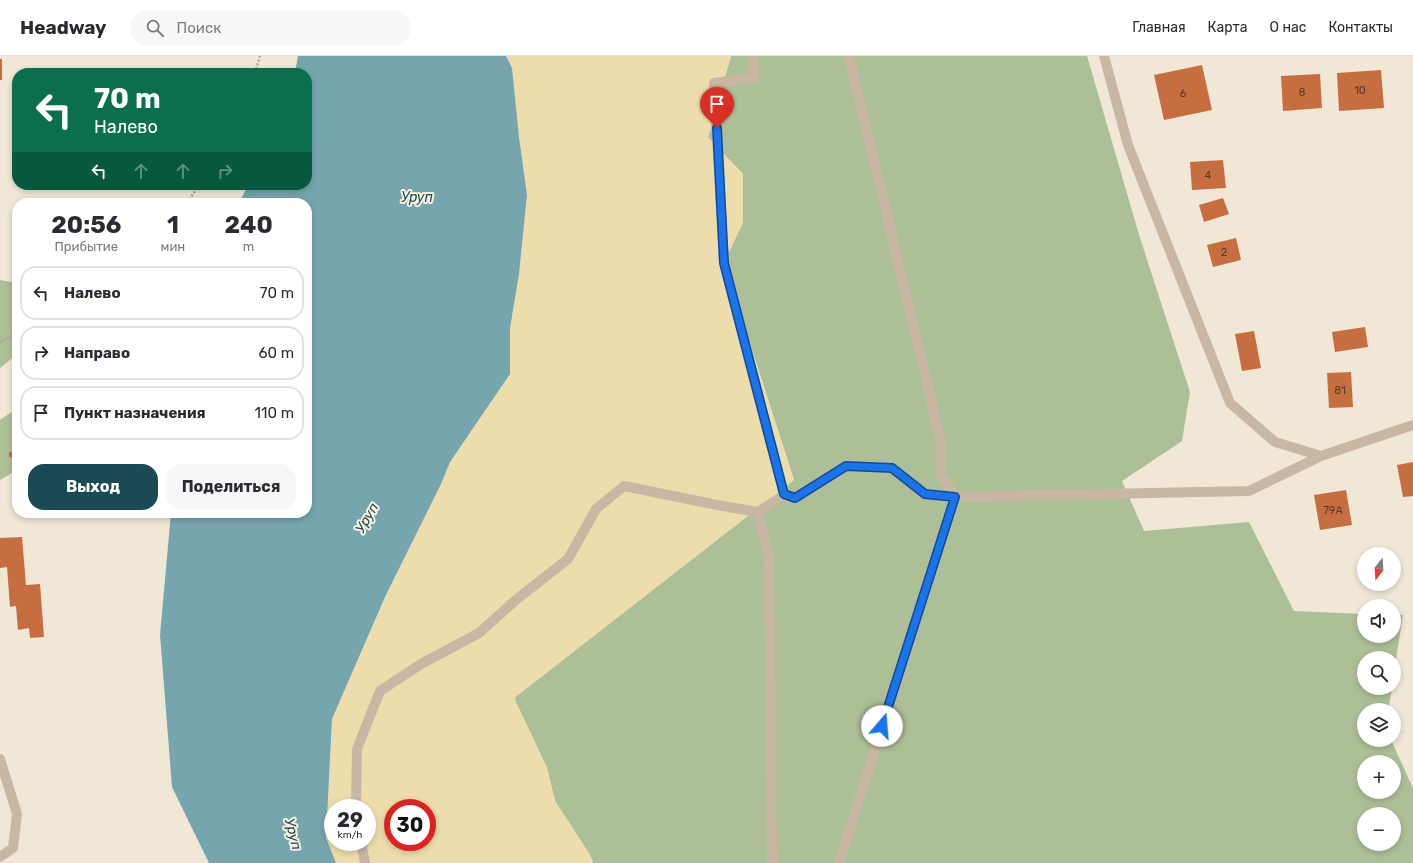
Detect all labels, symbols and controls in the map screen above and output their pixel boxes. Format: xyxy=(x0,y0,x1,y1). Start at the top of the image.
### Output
search box xyxy=(130,10,410,46)
text: Headway xyxy=(20,16,106,39)
icon: search xyxy=(144,17,166,39)
text: Поиск xyxy=(176,19,221,37)
text: Главная xyxy=(1132,19,1186,36)
text: Карта xyxy=(1208,19,1248,36)
text: О нас xyxy=(1270,19,1306,36)
text: Контакты xyxy=(1328,19,1393,36)
text: 70 m xyxy=(94,82,161,115)
icon: left xyxy=(28,84,80,136)
house number: 10 xyxy=(1354,84,1366,97)
house number: 8 xyxy=(1299,86,1306,99)
pin xyxy=(700,87,734,128)
house number: 6 xyxy=(1180,87,1187,100)
icon: arrive xyxy=(706,93,728,115)
text: Налево xyxy=(94,116,158,138)
icon: left xyxy=(88,160,110,182)
icon: ahead xyxy=(130,160,152,182)
icon: ahead xyxy=(172,160,194,182)
icon: right xyxy=(214,160,236,182)
house number: 4 xyxy=(1205,169,1212,182)
water label: Уруп xyxy=(401,189,433,206)
text: 20:56 xyxy=(51,211,121,239)
text: 1 xyxy=(167,211,179,239)
text: 240 xyxy=(225,211,273,239)
text: Прибытие xyxy=(55,239,118,254)
text: мин xyxy=(161,239,185,254)
text: m xyxy=(243,239,254,254)
house number: 2 xyxy=(1221,246,1227,259)
icon: left xyxy=(30,282,52,304)
text: Налево xyxy=(64,284,121,302)
text: 70 m xyxy=(260,284,294,302)
icon: right xyxy=(30,342,52,364)
text: Направо xyxy=(64,344,130,362)
text: 60 m xyxy=(258,344,294,362)
house number: 81 xyxy=(1334,384,1346,397)
icon: arrive xyxy=(30,402,52,424)
text: Пункт назначения xyxy=(64,404,206,422)
text: 110 m xyxy=(255,404,294,422)
button: Выход xyxy=(28,464,158,510)
button: Поделиться xyxy=(166,464,296,510)
water label: Уруп xyxy=(352,500,382,536)
house number: 79А xyxy=(1323,504,1343,517)
north arrow xyxy=(1357,547,1401,591)
map controls xyxy=(1357,547,1401,851)
button: sound xyxy=(1357,599,1401,643)
button: search xyxy=(1357,651,1401,695)
button: layers xyxy=(1357,703,1401,747)
position arrow xyxy=(861,705,903,747)
button: + xyxy=(1357,755,1401,799)
speed limit sign: 30 xyxy=(384,799,436,851)
button: − xyxy=(1357,807,1401,851)
text: 29 xyxy=(337,808,363,832)
water label: Уруп xyxy=(281,817,305,851)
text: km/h xyxy=(338,829,362,841)

